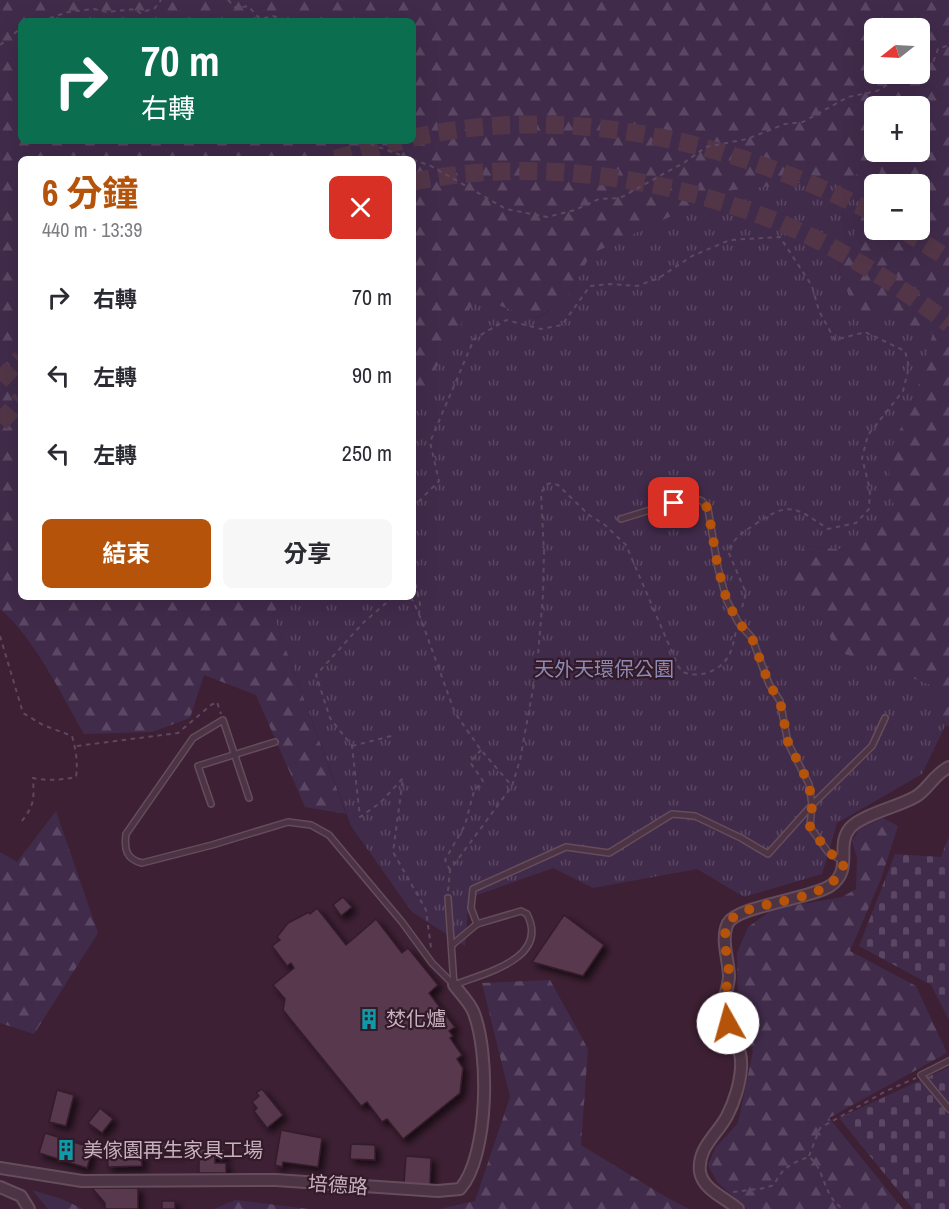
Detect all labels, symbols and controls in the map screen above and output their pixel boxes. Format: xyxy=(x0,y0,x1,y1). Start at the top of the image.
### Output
north arrow xyxy=(864,18,930,84)
map controls xyxy=(864,18,930,240)
text: 70 m xyxy=(141,33,220,89)
icon: right xyxy=(42,42,120,120)
text: 右轉 xyxy=(141,90,195,126)
button: + xyxy=(864,96,930,162)
text: 6 分鐘 xyxy=(42,169,139,217)
button: − xyxy=(864,174,930,240)
button: close xyxy=(329,176,392,239)
text: 440 m · 13:39 xyxy=(42,216,142,243)
icon: right xyxy=(42,281,75,314)
text: 70 m xyxy=(352,282,392,312)
text: 右轉 xyxy=(93,284,137,314)
icon: left xyxy=(42,359,75,392)
text: 90 m xyxy=(352,360,392,390)
text: 左轉 xyxy=(93,362,137,392)
icon: left xyxy=(42,437,75,470)
text: 250 m xyxy=(342,438,392,468)
text: 左轉 xyxy=(93,440,137,470)
pin xyxy=(648,477,699,528)
icon: arrive xyxy=(657,486,690,519)
button: 結束 xyxy=(42,519,211,588)
button: 分享 xyxy=(223,519,392,588)
park label: 天外天環保公園 xyxy=(534,655,674,682)
position arrow xyxy=(696,991,760,1055)
place label: 焚化爐 xyxy=(386,1005,446,1032)
building icon: 焚化爐 xyxy=(357,1007,381,1031)
place label: 美傢園再生家具工場 xyxy=(83,1136,263,1163)
building icon: 美傢園再生家具工場 xyxy=(54,1138,78,1162)
street label: 培德路 xyxy=(307,1169,369,1200)

